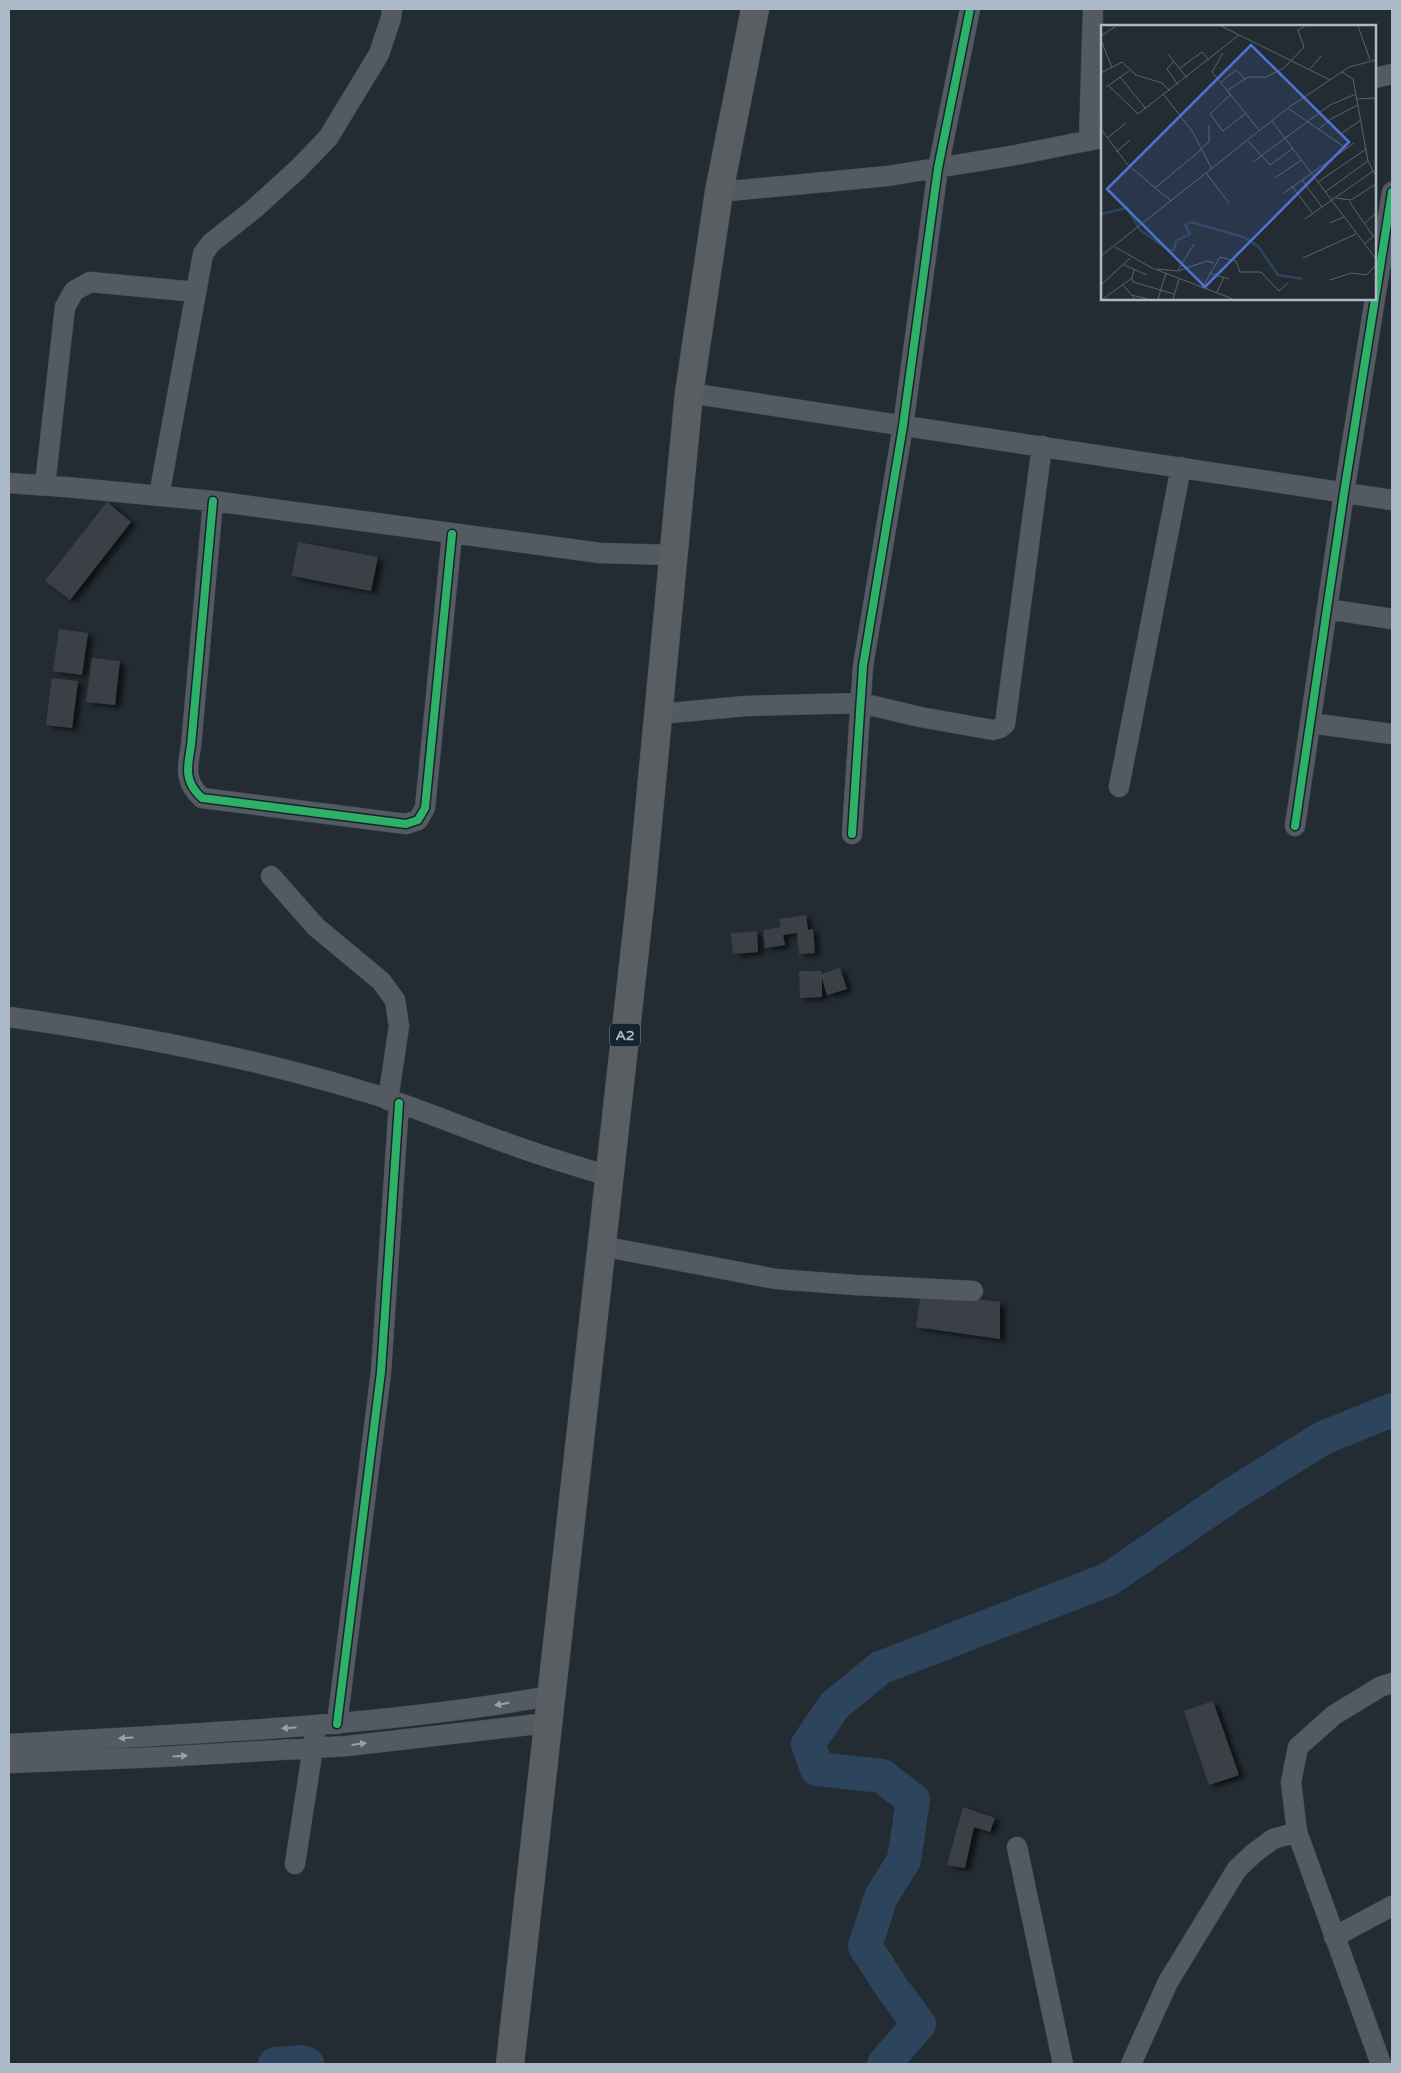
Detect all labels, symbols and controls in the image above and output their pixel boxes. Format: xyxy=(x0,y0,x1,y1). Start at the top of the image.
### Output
inset map xyxy=(1101,25,1376,300)
road number: A2 xyxy=(610,1024,640,1046)
one-way arrow xyxy=(494,1701,510,1709)
one-way arrow xyxy=(280,1724,296,1732)
one-way arrow xyxy=(118,1734,134,1742)
one-way arrow xyxy=(352,1740,368,1748)
one-way arrow xyxy=(172,1751,188,1759)

